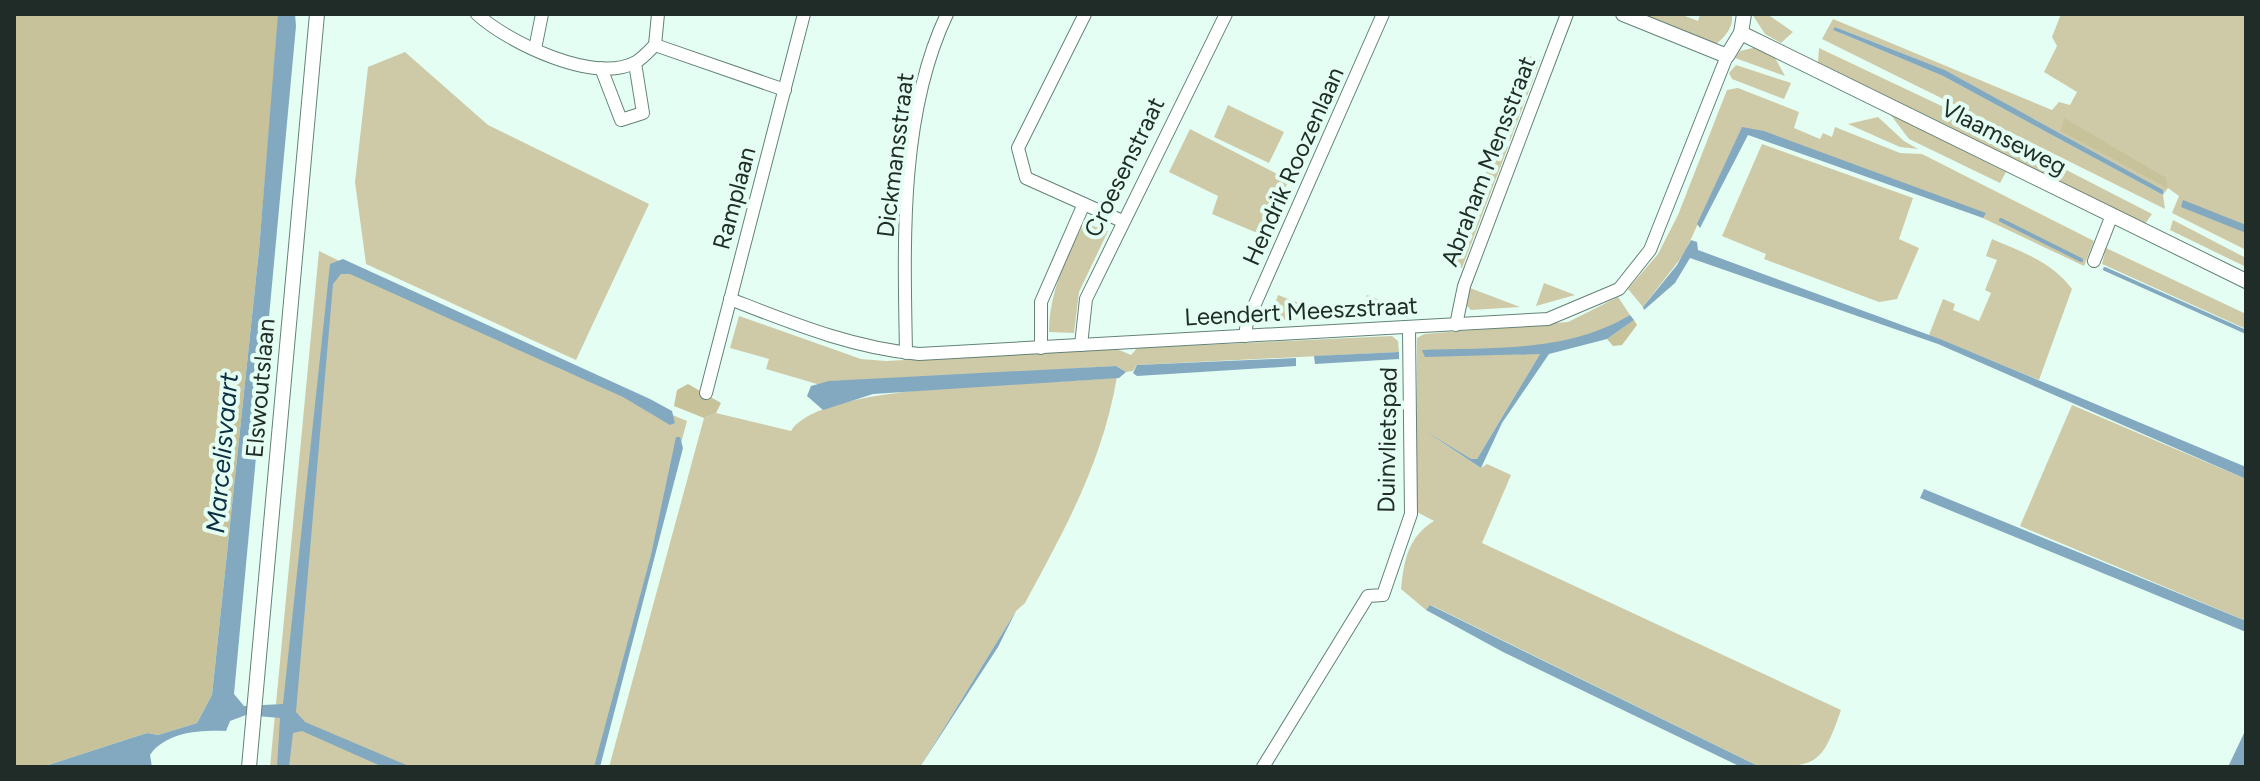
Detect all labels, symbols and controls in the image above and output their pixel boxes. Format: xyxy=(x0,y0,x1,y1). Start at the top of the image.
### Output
street label: Abraham Mensstraat xyxy=(1435,52,1541,270)
street label: Hendrik Roozenlaan xyxy=(1236,62,1350,270)
street label: Dickmansstraat xyxy=(871,71,919,239)
street label: Croesenstraat xyxy=(1078,92,1170,242)
street label: Vlaamseweg xyxy=(1937,93,2071,181)
street label: Ramplaan xyxy=(706,144,762,252)
street label: Leendert Meeszstraat xyxy=(1184,290,1418,332)
street label: Elswoutslaan xyxy=(239,317,281,459)
street label: Duinvlietspad xyxy=(1371,367,1403,513)
water label: Marcelisvaart xyxy=(199,370,245,535)

